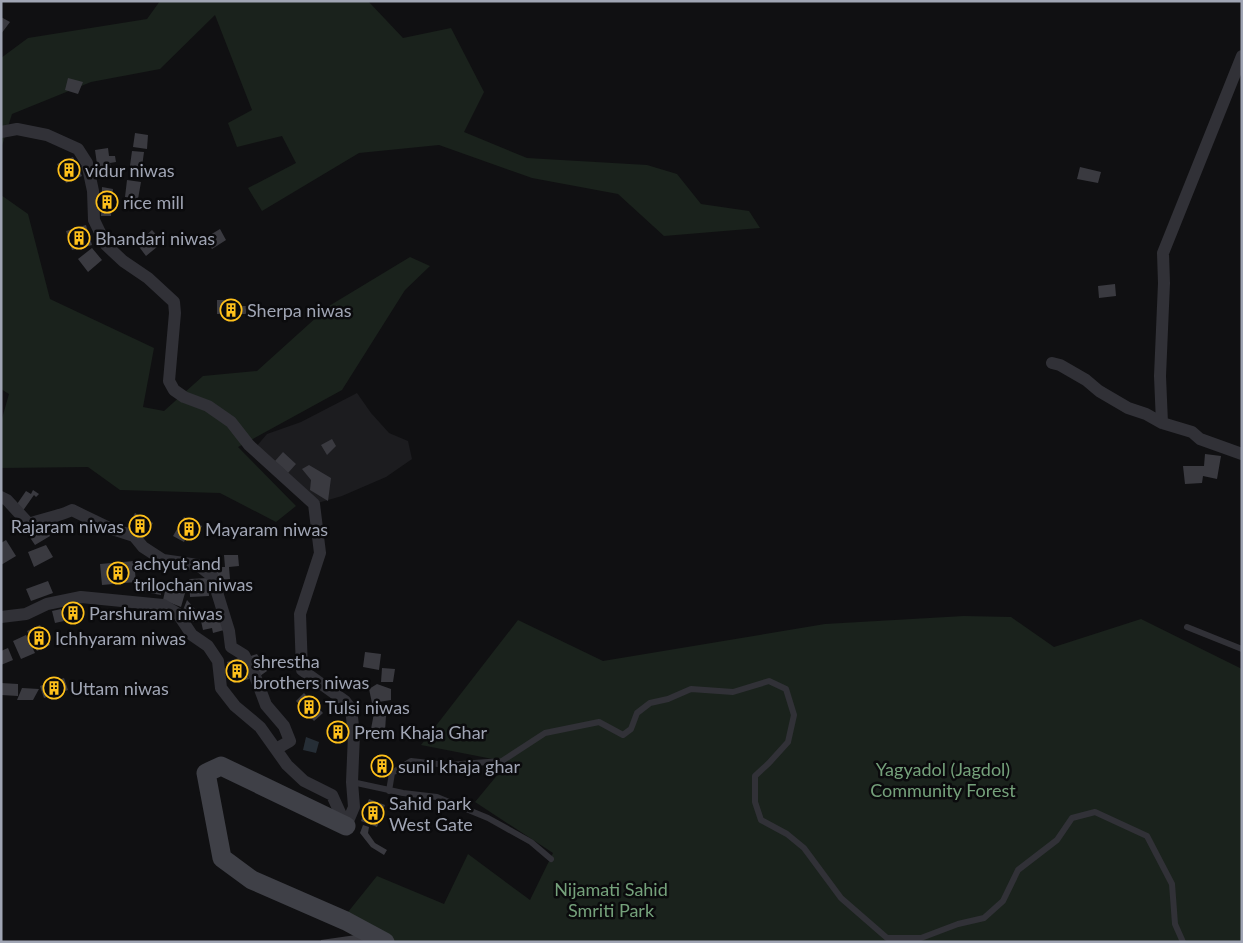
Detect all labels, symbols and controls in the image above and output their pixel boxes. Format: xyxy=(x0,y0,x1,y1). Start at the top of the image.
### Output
building icon: vidur niwas xyxy=(57,158,81,182)
place label: vidur niwas xyxy=(85,159,175,181)
building icon: rice mill xyxy=(95,190,119,214)
place label: rice mill xyxy=(123,191,184,213)
building icon: Bhandari niwas xyxy=(67,226,91,250)
place label: Bhandari niwas xyxy=(95,227,215,249)
building icon: Sherpa niwas xyxy=(219,298,243,322)
place label: Sherpa niwas xyxy=(247,299,352,321)
building icon: Rajaram niwas xyxy=(128,514,152,538)
place label: Rajaram niwas xyxy=(11,515,124,537)
building icon: Mayaram niwas xyxy=(177,517,201,541)
place label: Mayaram niwas xyxy=(205,518,328,540)
place label: achyut and trilochan niwas xyxy=(134,552,253,595)
building icon: achyut and trilochan niwas xyxy=(106,561,130,585)
building icon: Parshuram niwas xyxy=(61,601,85,625)
place label: Parshuram niwas xyxy=(89,602,223,624)
building icon: Ichhyaram niwas xyxy=(27,626,51,650)
place label: Ichhyaram niwas xyxy=(55,627,186,649)
place label: shrestha brothers niwas xyxy=(253,650,370,693)
building icon: shrestha brothers niwas xyxy=(225,659,249,683)
building icon: Uttam niwas xyxy=(42,676,66,700)
place label: Uttam niwas xyxy=(70,677,169,699)
building icon: Tulsi niwas xyxy=(297,695,321,719)
place label: Tulsi niwas xyxy=(325,696,410,718)
building icon: Prem Khaja Ghar xyxy=(326,720,350,744)
place label: Prem Khaja Ghar xyxy=(354,721,488,743)
building icon: sunil khaja ghar xyxy=(370,754,394,778)
place label: sunil khaja ghar xyxy=(398,755,520,777)
park label: Yagyadol (Jagdol) Community Forest xyxy=(870,758,1016,801)
place label: Sahid park West Gate xyxy=(389,792,473,835)
building icon: Sahid park West Gate xyxy=(361,801,385,825)
park label: Nijamati Sahid Smriti Park xyxy=(554,878,668,921)

